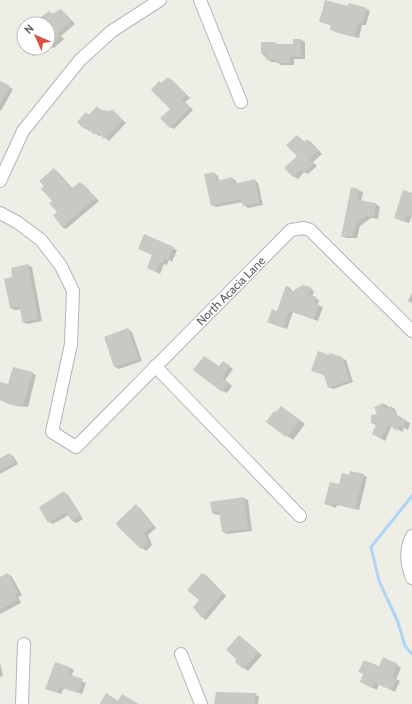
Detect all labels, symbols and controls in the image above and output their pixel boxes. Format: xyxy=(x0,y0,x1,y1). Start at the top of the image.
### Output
north arrow xyxy=(16,16,56,56)
text: N xyxy=(21,21,37,37)
street label: North Acacia Lane xyxy=(193,253,268,328)

